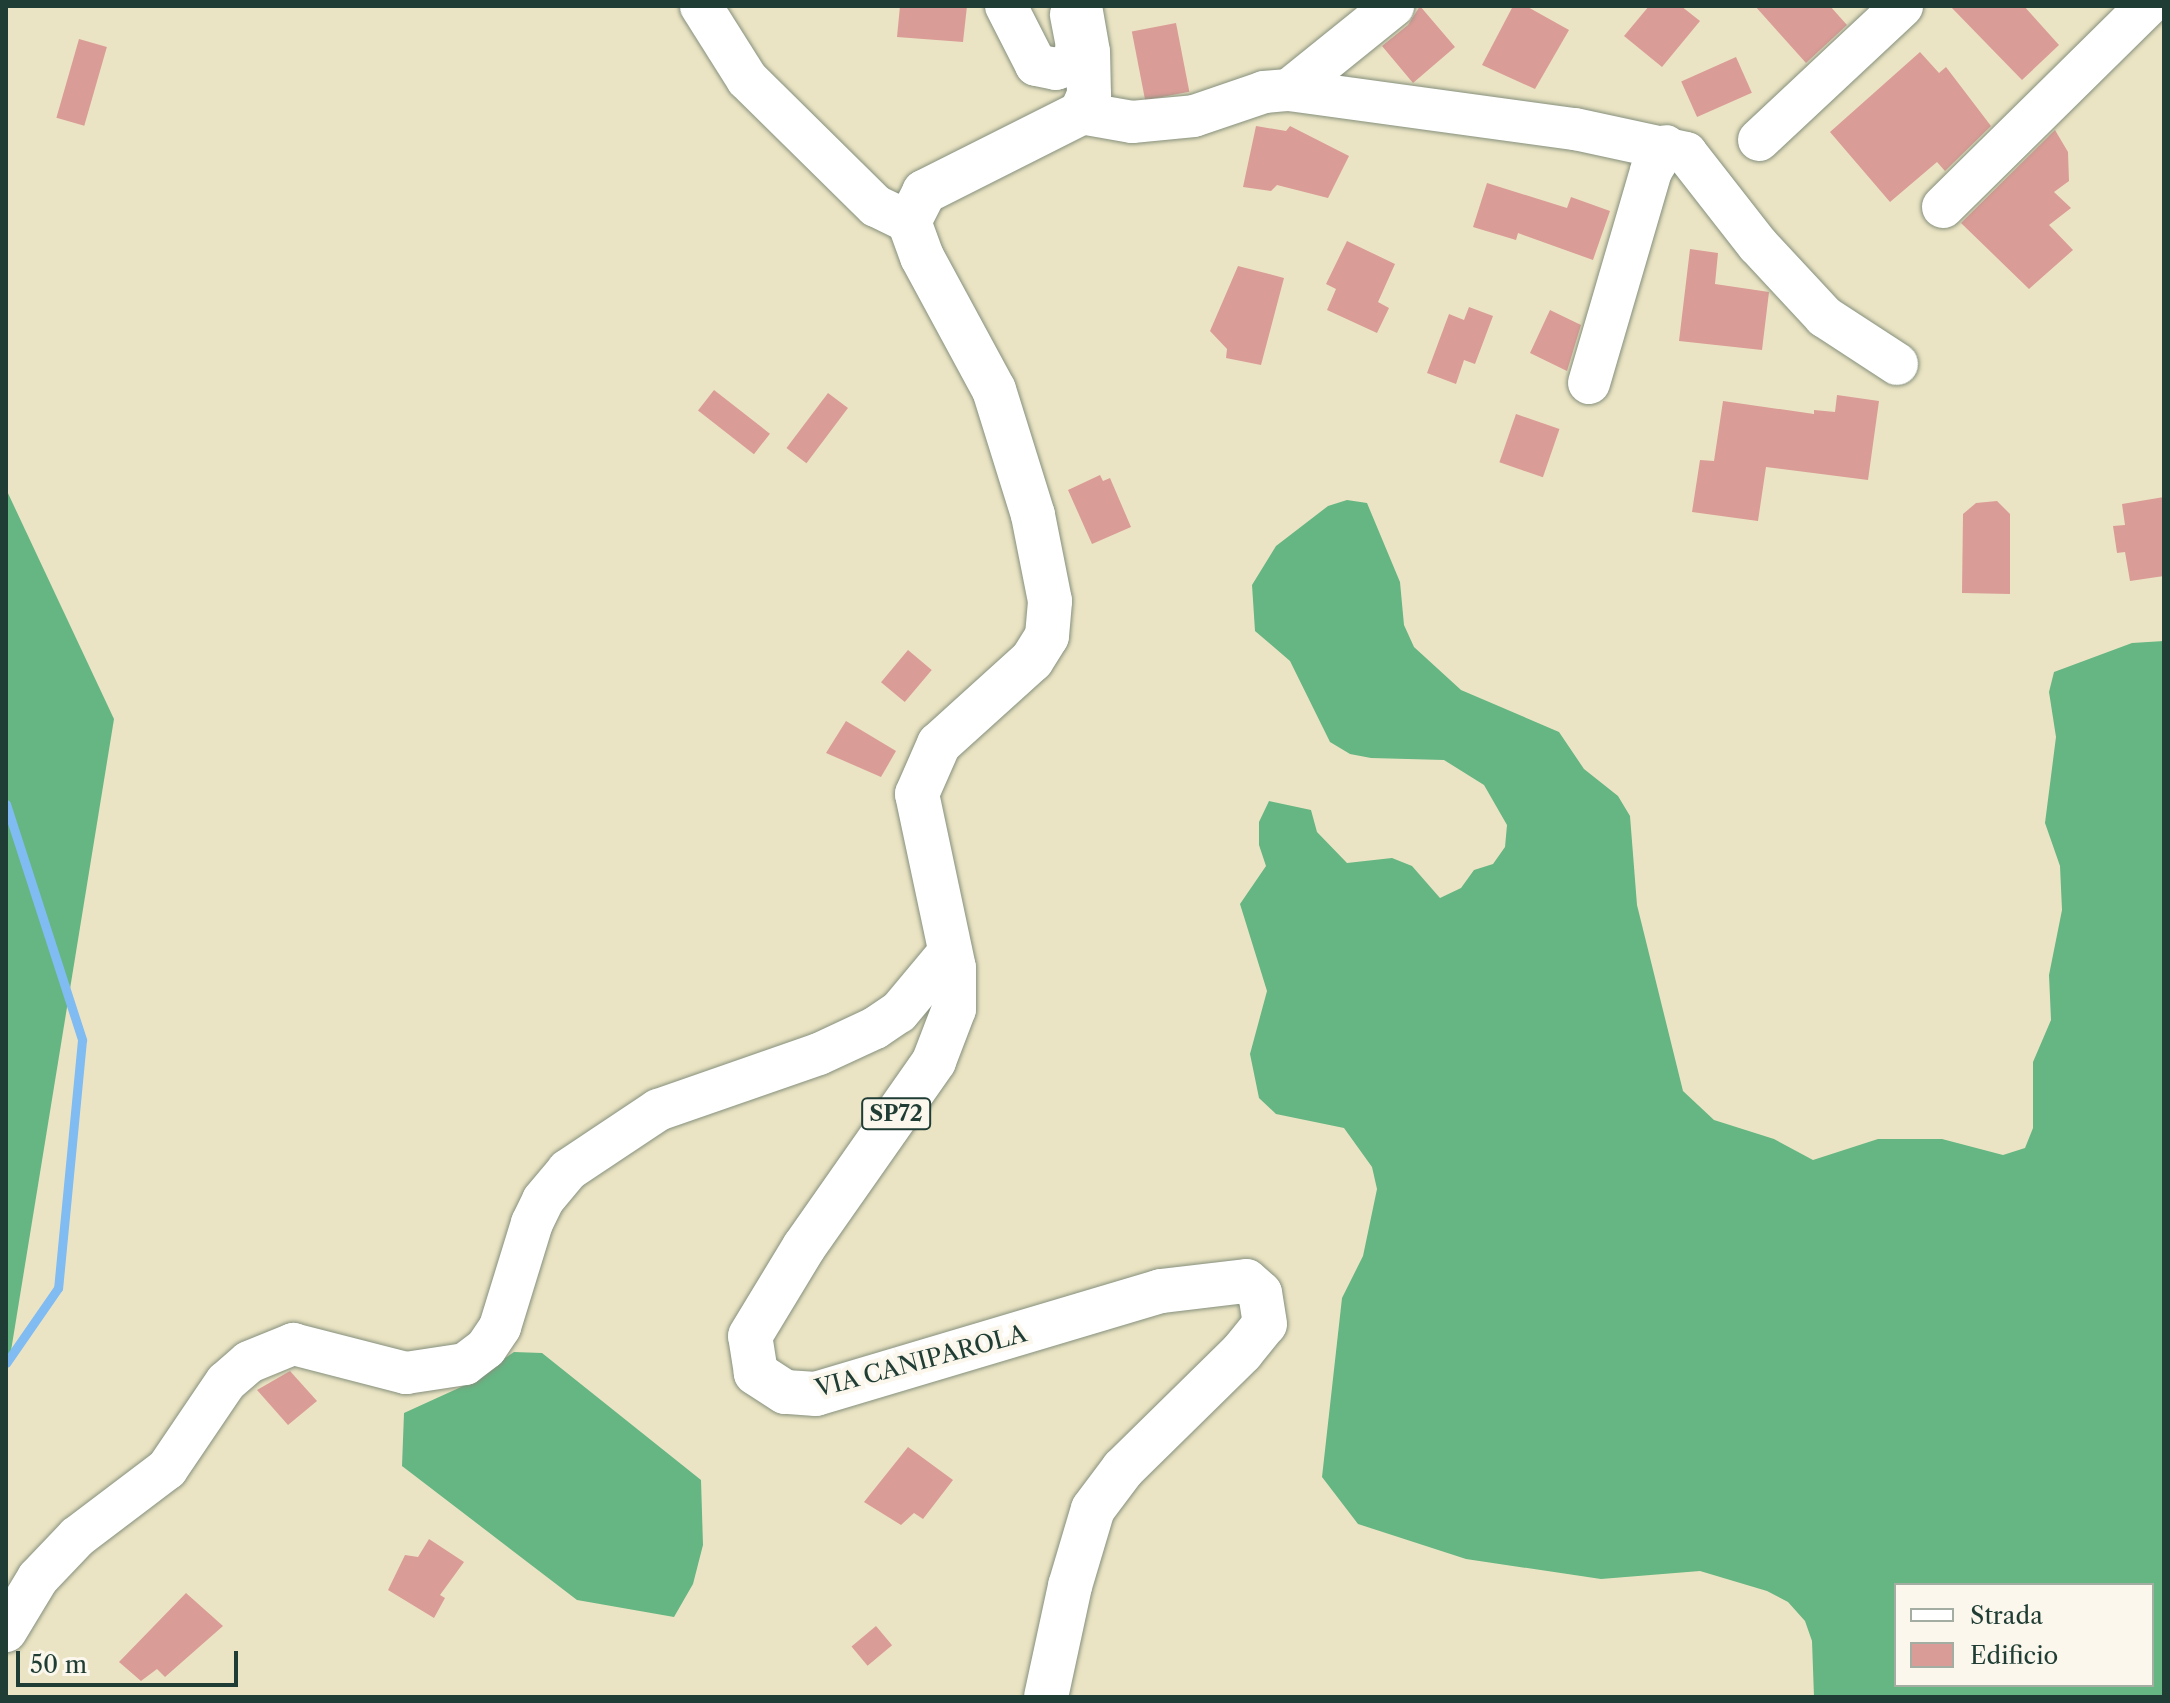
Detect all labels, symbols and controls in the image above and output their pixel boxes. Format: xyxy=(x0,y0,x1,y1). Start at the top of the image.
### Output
road number: SP72 xyxy=(860,1096,932,1132)
street label: VIA CANIPAROLA xyxy=(812,1319,1030,1403)
legend xyxy=(1894,1583,2154,1687)
text: Strada xyxy=(1970,1601,2043,1630)
scale bar xyxy=(20,1635,242,1685)
text: Edificio xyxy=(1970,1641,2058,1670)
text: 50 m xyxy=(30,1650,87,1679)

